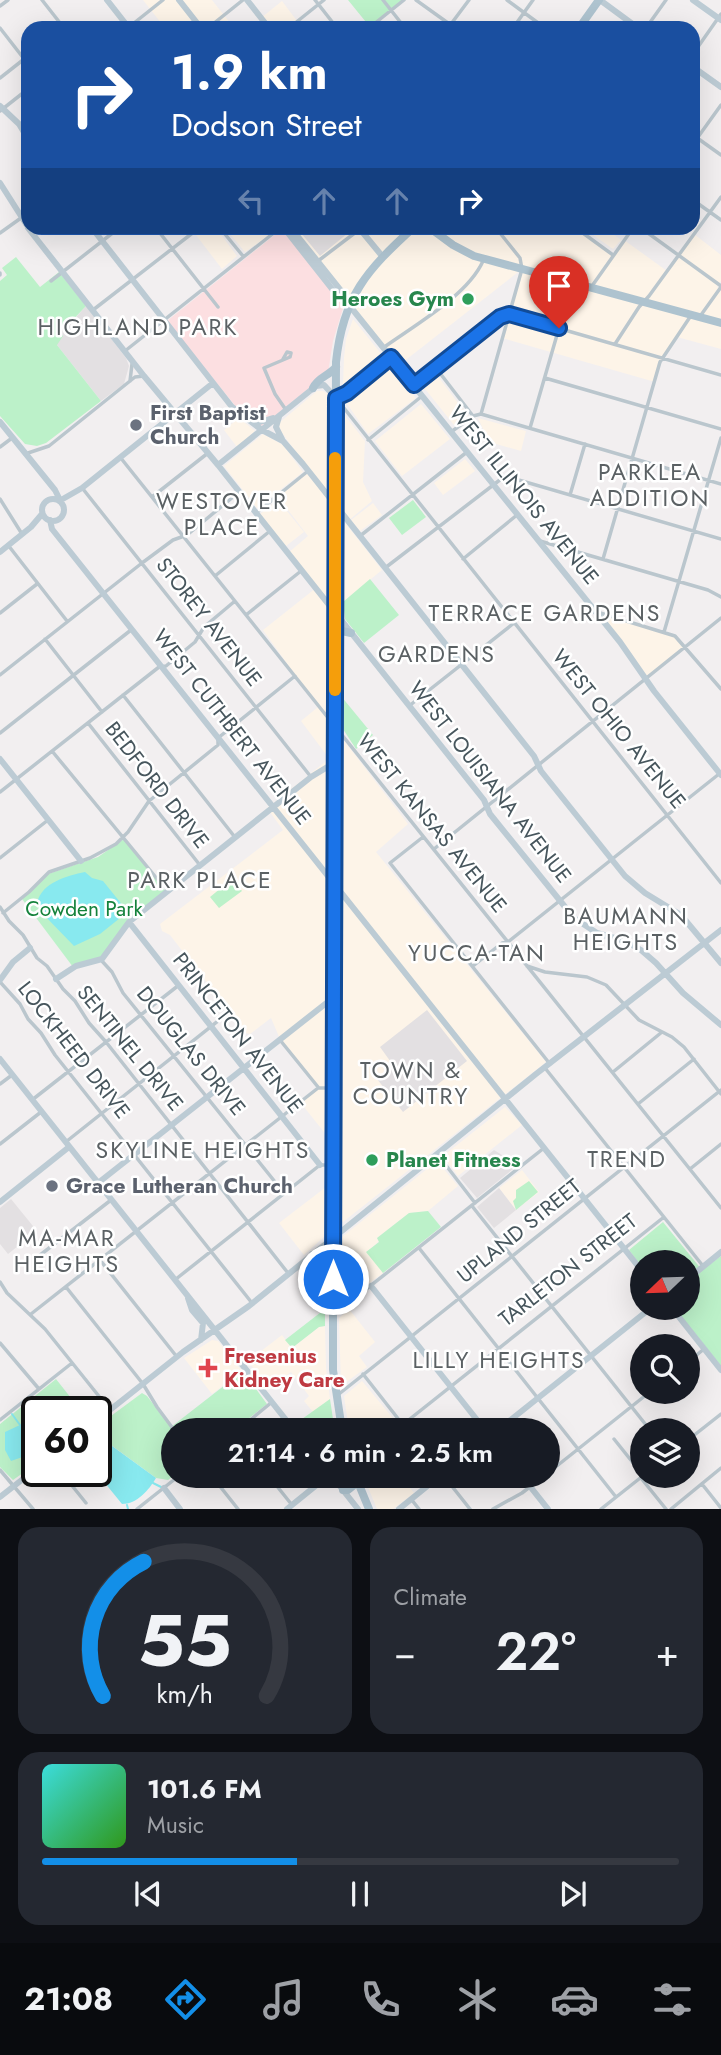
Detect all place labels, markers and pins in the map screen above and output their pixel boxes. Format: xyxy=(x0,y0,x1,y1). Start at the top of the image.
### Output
pin xyxy=(529,256,589,328)
place label: Heroes Gym xyxy=(331,284,454,314)
marker: Heroes Gym xyxy=(460,291,476,307)
place label: First Baptist Church xyxy=(150,398,266,452)
marker: First Baptist Church xyxy=(128,417,144,433)
place label: Planet Fitness xyxy=(386,1145,521,1175)
marker: Planet Fitness xyxy=(364,1152,380,1168)
place label: Grace Lutheran Church xyxy=(66,1171,293,1201)
marker: Grace Lutheran Church xyxy=(44,1178,60,1194)
place label: Fresenius Kidney Care xyxy=(224,1341,345,1395)
marker: Fresenius Kidney Care xyxy=(198,1358,218,1378)

